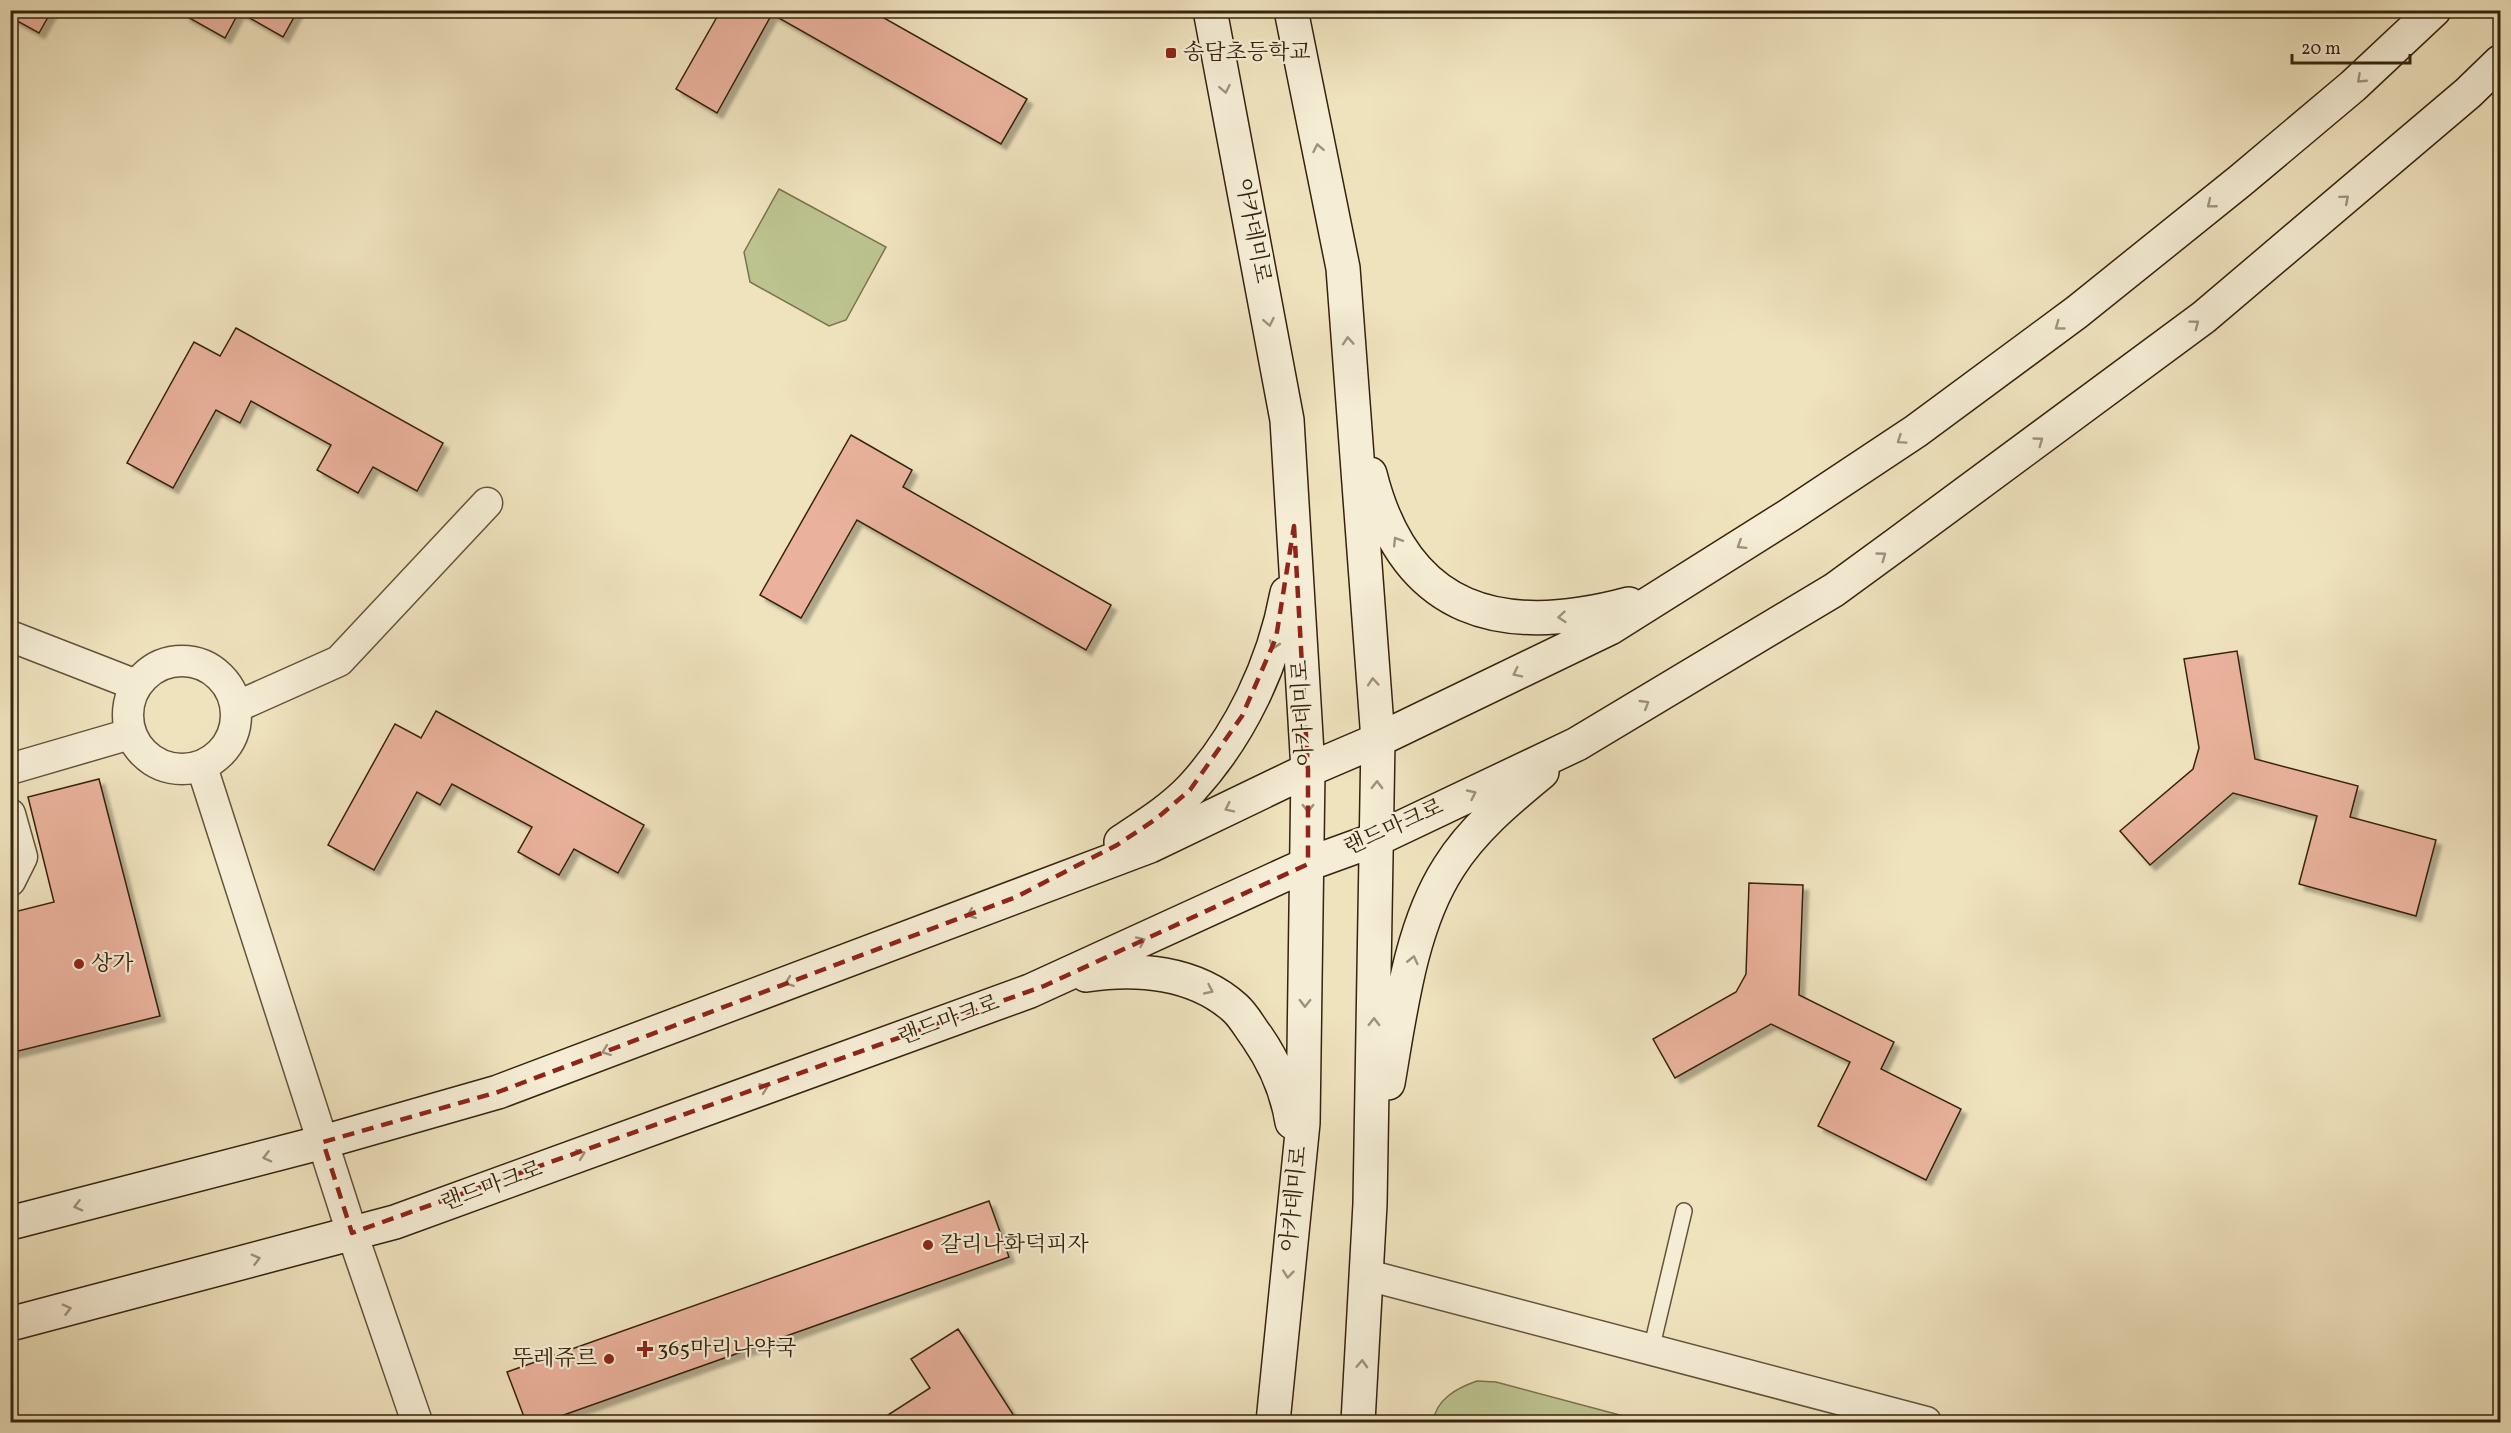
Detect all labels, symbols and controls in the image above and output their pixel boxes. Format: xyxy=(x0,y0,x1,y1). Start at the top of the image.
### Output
scale bar xyxy=(2292,27,2410,65)
text: 20 m xyxy=(2301,37,2341,62)
place label: 송담초등학교 xyxy=(1183,38,1311,69)
marker: 송담초등학교 xyxy=(1164,46,1178,60)
one-way arrow xyxy=(2357,72,2367,83)
one-way arrow xyxy=(1218,83,1231,93)
one-way arrow xyxy=(1313,144,1326,154)
street label: 아카데미로 xyxy=(1227,176,1277,286)
one-way arrow xyxy=(2338,195,2349,206)
one-way arrow xyxy=(2207,197,2218,208)
one-way arrow xyxy=(1262,316,1275,326)
one-way arrow xyxy=(2054,318,2065,329)
one-way arrow xyxy=(2188,320,2199,331)
one-way arrow xyxy=(1342,336,1355,345)
one-way arrow xyxy=(1897,433,1908,444)
one-way arrow xyxy=(2032,437,2043,448)
one-way arrow xyxy=(1393,536,1404,547)
one-way arrow xyxy=(1737,538,1747,550)
one-way arrow xyxy=(1875,552,1886,563)
one-way arrow xyxy=(1558,610,1567,623)
one-way arrow xyxy=(1268,639,1281,650)
street label: 아카데미로 xyxy=(1286,659,1322,767)
one-way arrow xyxy=(1513,665,1524,677)
one-way arrow xyxy=(1367,677,1380,686)
one-way arrow xyxy=(1639,699,1649,711)
one-way arrow xyxy=(1371,781,1383,790)
one-way arrow xyxy=(1466,789,1477,801)
street label: 랜드마크로 xyxy=(1339,792,1449,864)
one-way arrow xyxy=(1225,801,1236,813)
one-way arrow xyxy=(1302,804,1314,813)
one-way arrow xyxy=(966,906,977,919)
one-way arrow xyxy=(1134,937,1145,949)
place label: 상가 xyxy=(91,949,134,980)
one-way arrow xyxy=(1405,955,1418,965)
marker: 상가 xyxy=(72,957,86,971)
one-way arrow xyxy=(784,975,795,988)
one-way arrow xyxy=(1202,982,1213,994)
street label: 랜드마크로 xyxy=(894,988,1004,1054)
one-way arrow xyxy=(1299,999,1311,1008)
one-way arrow xyxy=(1367,1018,1380,1027)
one-way arrow xyxy=(601,1044,612,1056)
one-way arrow xyxy=(758,1082,769,1095)
street label: 아카데미로 xyxy=(1274,1145,1316,1253)
one-way arrow xyxy=(262,1149,272,1162)
one-way arrow xyxy=(575,1149,586,1162)
street label: 랜드마크로 xyxy=(437,1154,547,1220)
one-way arrow xyxy=(73,1198,83,1211)
place label: 갈리나화덕피자 xyxy=(940,1230,1090,1261)
marker: 갈리나화덕피자 xyxy=(921,1238,935,1252)
one-way arrow xyxy=(250,1253,260,1266)
one-way arrow xyxy=(1282,1270,1295,1279)
one-way arrow xyxy=(62,1303,72,1316)
place label: 365마리나약국 xyxy=(657,1334,796,1365)
marker: 365마리나약국 xyxy=(638,1342,652,1356)
place label: 뚜레쥬르 xyxy=(512,1344,597,1375)
marker: 뚜레쥬르 xyxy=(602,1352,616,1366)
one-way arrow xyxy=(1355,1360,1368,1369)

